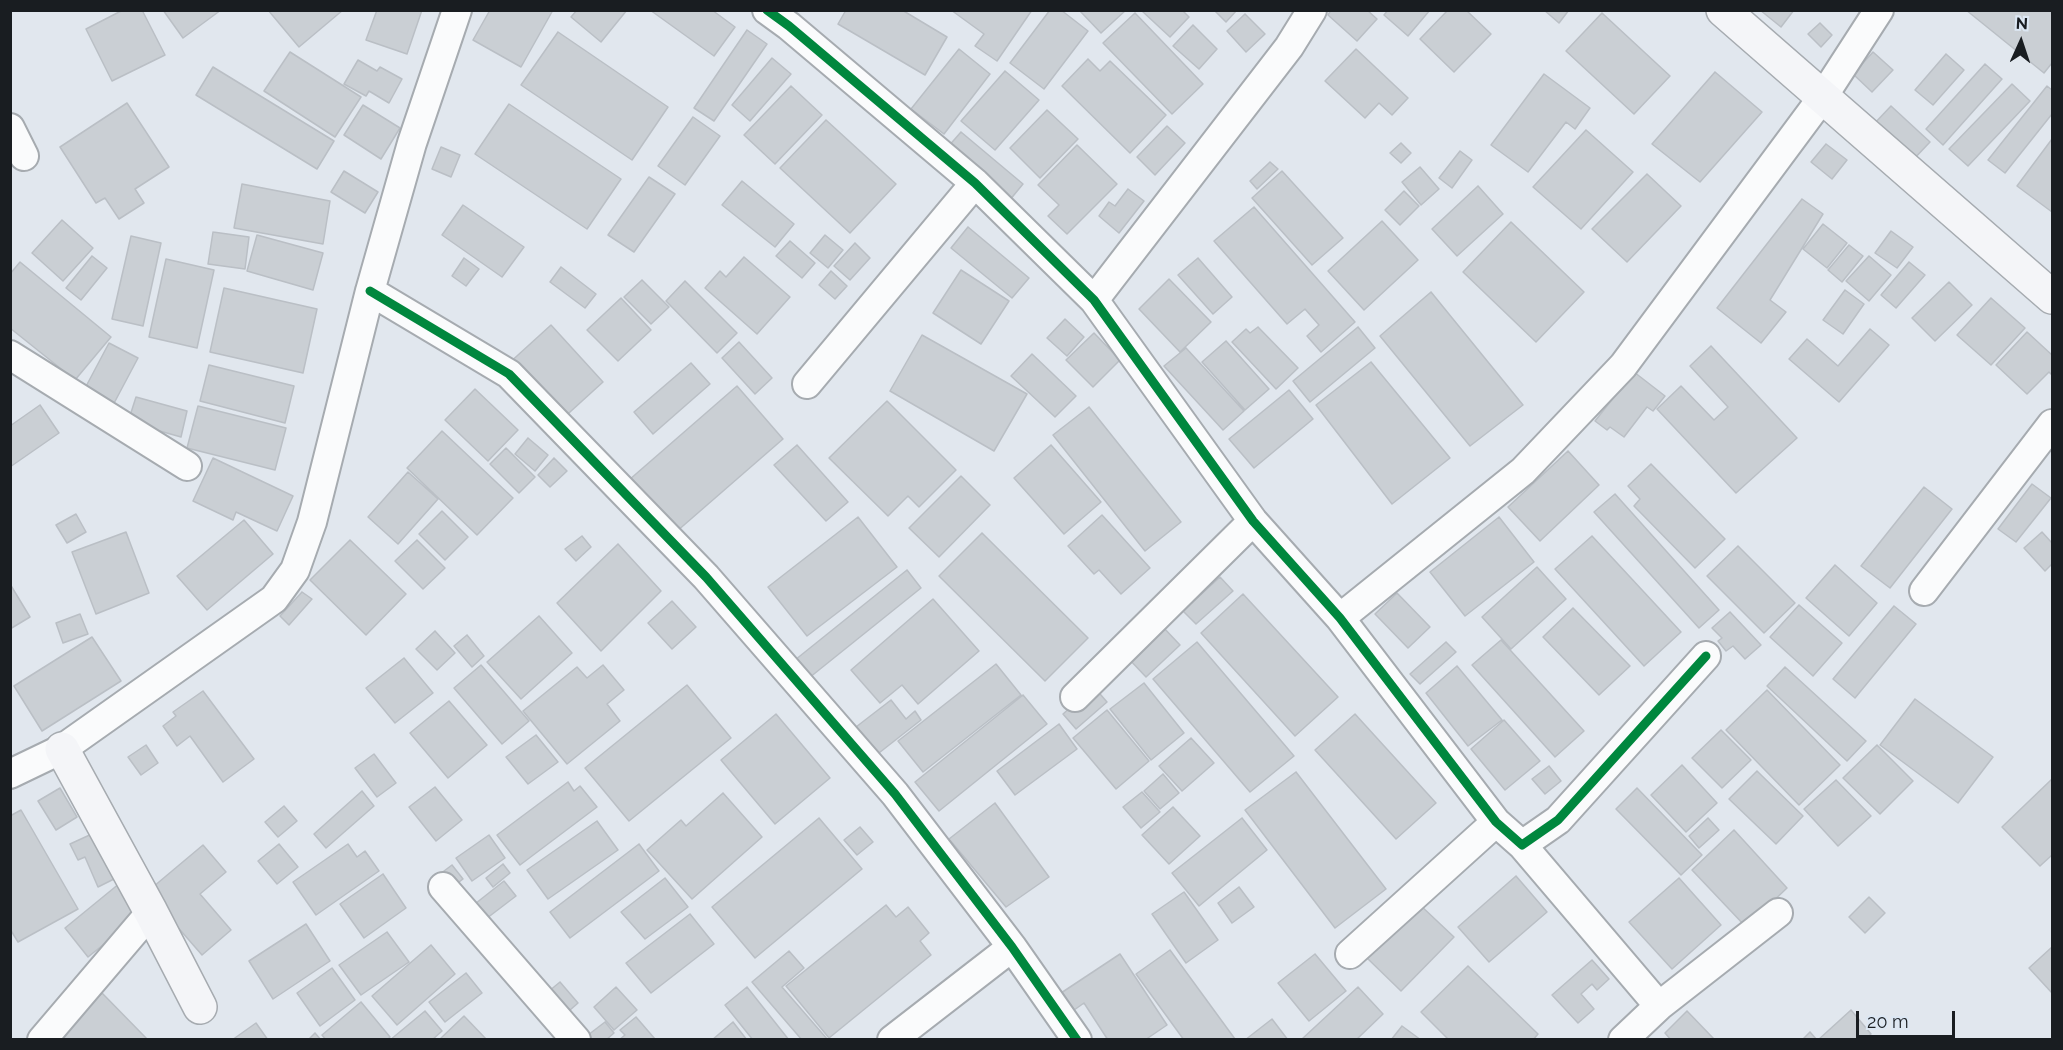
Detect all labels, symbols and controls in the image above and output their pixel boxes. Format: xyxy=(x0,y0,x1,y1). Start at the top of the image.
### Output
north arrow xyxy=(1991,12,2051,72)
text: N xyxy=(2015,14,2029,33)
scale bar xyxy=(1859,999,1958,1037)
text: 20 m xyxy=(1867,1011,1909,1032)

